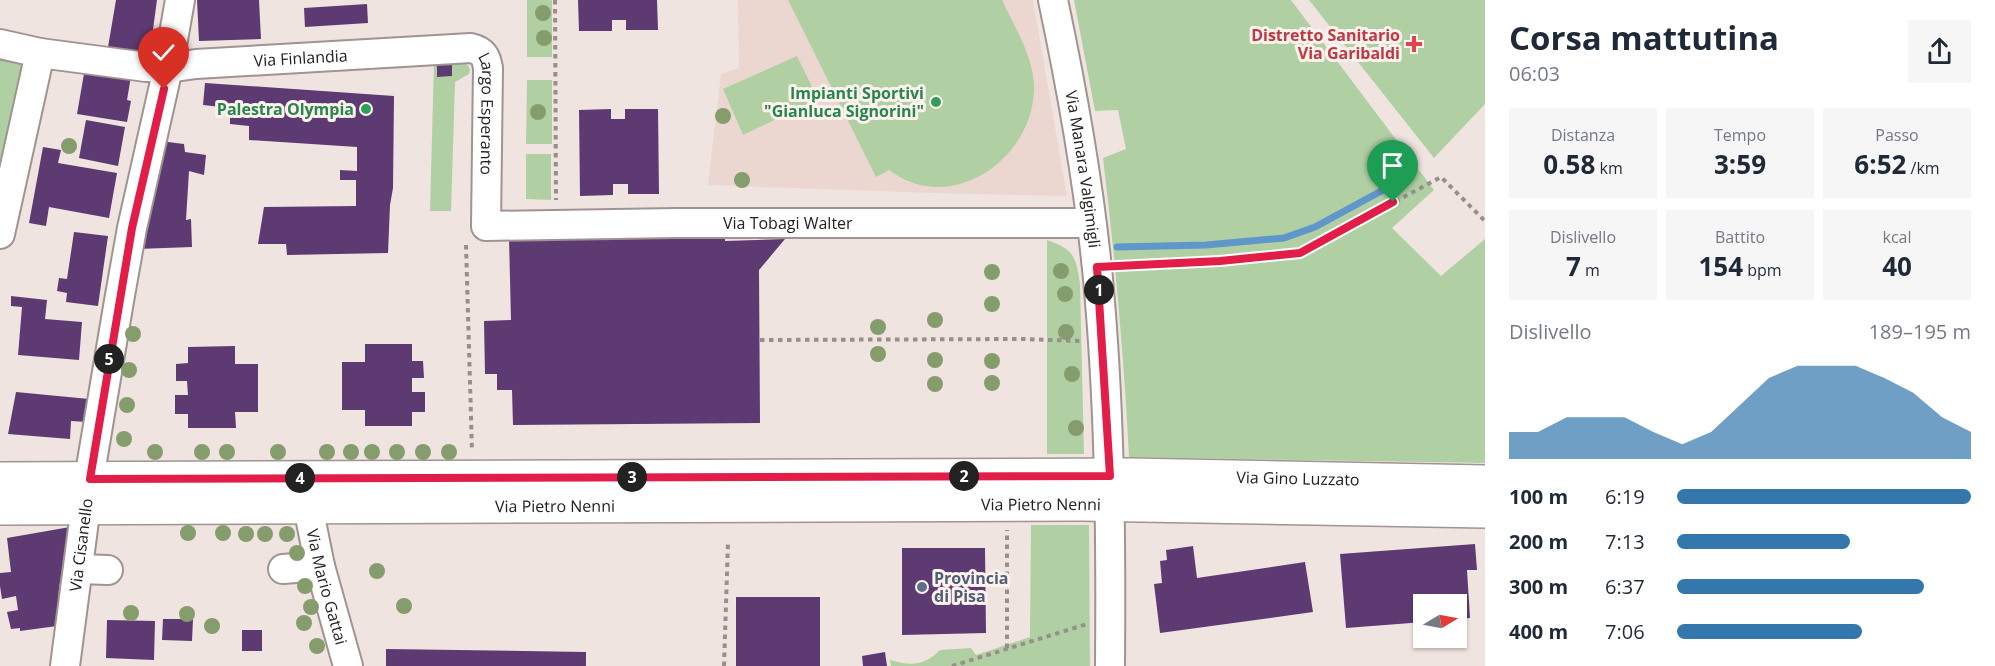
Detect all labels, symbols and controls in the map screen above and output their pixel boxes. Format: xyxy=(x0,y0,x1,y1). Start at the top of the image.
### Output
text: Corsa mattutina xyxy=(1509,15,1779,60)
button: share xyxy=(1908,20,1971,83)
place label: Distretto Sanitario Via Garibaldi xyxy=(1251,24,1400,64)
pin xyxy=(138,27,189,89)
marker: Distretto Sanitario Via Garibaldi xyxy=(1405,35,1423,53)
icon: check xyxy=(147,36,180,69)
street label: Via Finlandia xyxy=(253,44,348,72)
street label: Largo Esperanto xyxy=(473,49,499,175)
text: 06:03 xyxy=(1509,60,1560,87)
place label: Impianti Sportivi "Gianluca Signorini" xyxy=(764,82,924,122)
street label: Via Manara Valgimigli xyxy=(1060,89,1106,249)
marker: Impianti Sportivi "Gianluca Signorini" xyxy=(929,95,943,109)
place label: Palestra Olympia xyxy=(217,98,354,120)
marker: Palestra Olympia xyxy=(359,102,373,116)
text: Distanza xyxy=(1551,124,1615,146)
text: Tempo xyxy=(1714,124,1766,146)
text: Passo xyxy=(1875,124,1919,146)
pin xyxy=(1367,140,1418,202)
text: 0.58 xyxy=(1543,146,1595,182)
text: 3:59 xyxy=(1714,146,1766,182)
text: 6:52 xyxy=(1854,146,1906,182)
icon: arrive xyxy=(1376,149,1409,182)
text: km xyxy=(1595,157,1623,179)
text: /km xyxy=(1906,157,1940,179)
street label: Via Tobagi Walter xyxy=(723,212,853,234)
text: Dislivello xyxy=(1550,226,1616,248)
text: Battito xyxy=(1715,226,1765,248)
text: kcal xyxy=(1883,226,1912,248)
text: 7 xyxy=(1566,248,1581,284)
text: 154 xyxy=(1698,248,1743,284)
text: 40 xyxy=(1882,248,1912,284)
text: m xyxy=(1581,259,1600,281)
text: bpm xyxy=(1743,259,1782,281)
pin: 1 xyxy=(1084,275,1114,305)
text: 1 xyxy=(1094,279,1104,301)
text: Dislivello xyxy=(1509,318,1592,345)
text: 189–195 m xyxy=(1869,318,1971,345)
pin: 5 xyxy=(94,344,124,374)
text: 5 xyxy=(104,348,114,370)
pin: 2 xyxy=(949,461,979,491)
pin: 3 xyxy=(617,462,647,492)
pin: 4 xyxy=(285,463,315,493)
text: 2 xyxy=(959,465,969,487)
text: 3 xyxy=(627,466,637,488)
street label: Via Gino Luzzato xyxy=(1236,466,1360,491)
text: 4 xyxy=(295,467,305,489)
text: 100 m xyxy=(1509,483,1568,510)
text: 6:19 xyxy=(1605,483,1645,510)
street label: Via Pietro Nenni xyxy=(981,493,1101,515)
street label: Via Pietro Nenni xyxy=(495,495,615,517)
street label: Via Cisanello xyxy=(64,497,98,593)
street label: Via Mario Gattai xyxy=(302,527,353,647)
text: 200 m xyxy=(1509,528,1568,555)
text: 7:13 xyxy=(1605,528,1645,555)
place label: Provincia di Pisa xyxy=(934,567,1009,607)
text: 300 m xyxy=(1509,573,1568,600)
text: 6:37 xyxy=(1605,573,1645,600)
marker: Provincia di Pisa xyxy=(915,580,929,594)
north arrow xyxy=(1413,594,1467,648)
map controls xyxy=(1413,594,1467,648)
text: 400 m xyxy=(1509,618,1568,645)
text: 7:06 xyxy=(1605,618,1645,645)

